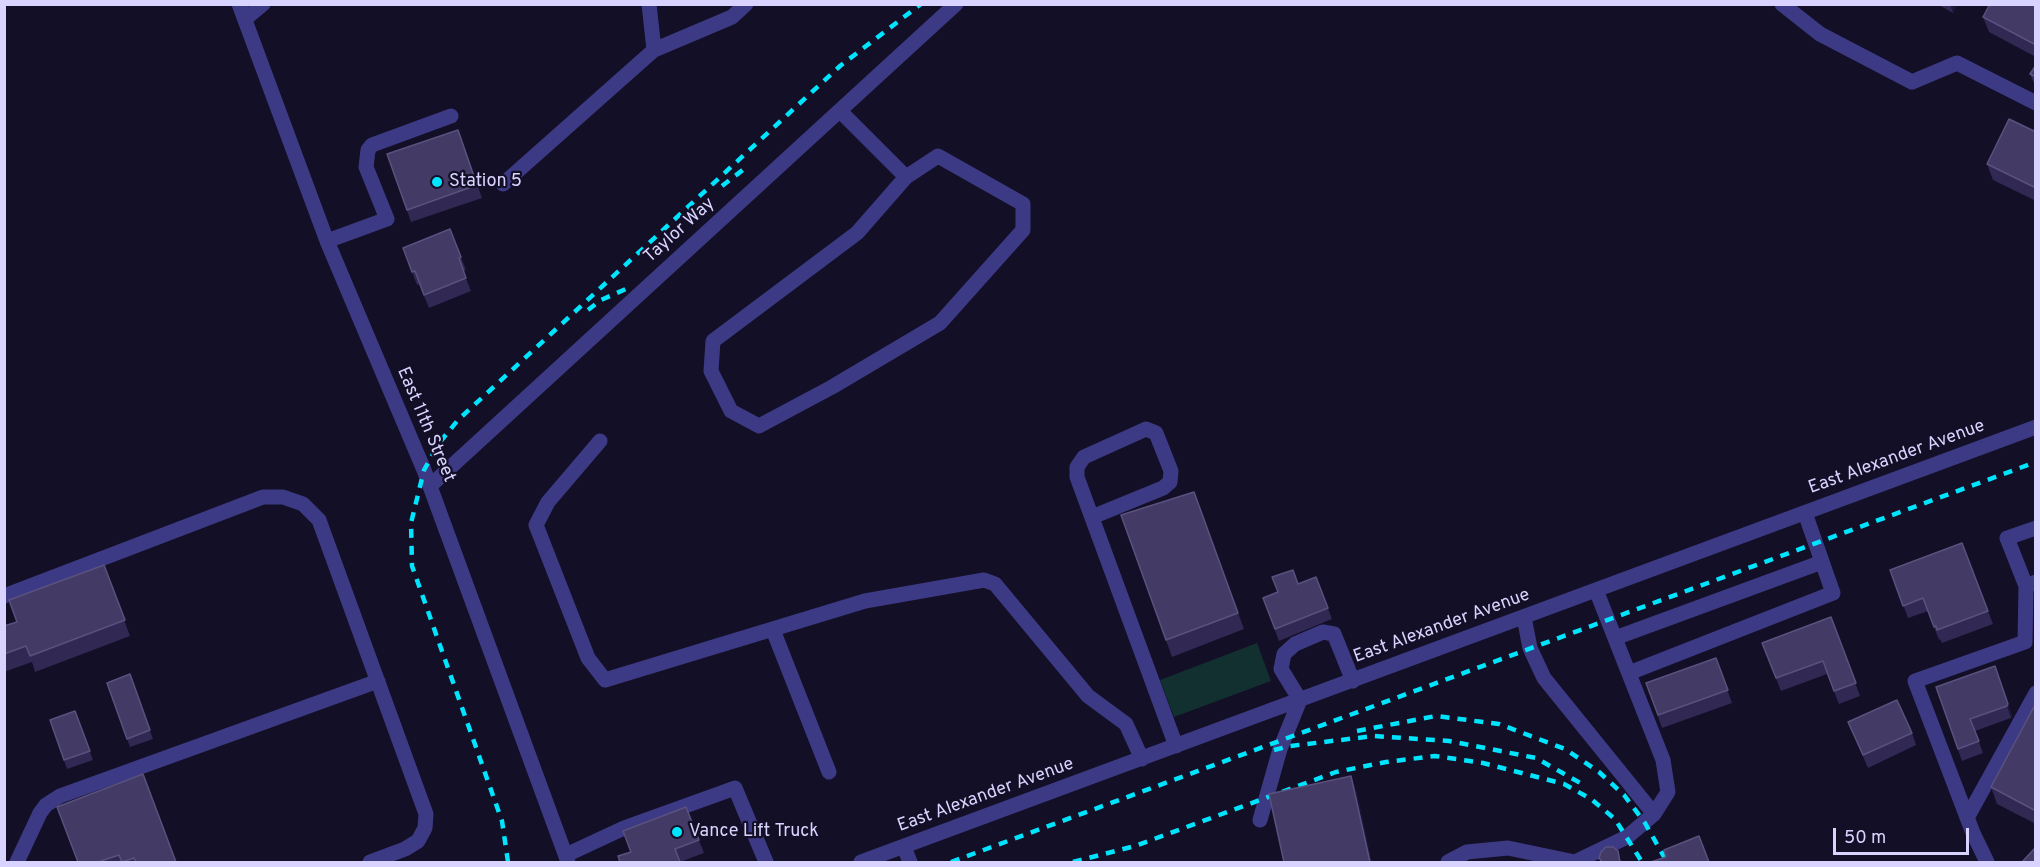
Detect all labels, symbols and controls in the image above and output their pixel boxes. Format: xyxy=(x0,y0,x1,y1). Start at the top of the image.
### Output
place label: Station 5 xyxy=(449,171,522,193)
marker: Station 5 xyxy=(430,175,444,189)
street label: Taylor Way xyxy=(640,194,720,268)
street label: East 11th Street xyxy=(391,364,459,486)
street label: East Alexander Avenue xyxy=(1806,416,1988,500)
street label: East Alexander Avenue xyxy=(1351,585,1533,669)
street label: East Alexander Avenue xyxy=(895,754,1077,838)
scale bar xyxy=(1836,816,1972,854)
place label: Vance Lift Truck xyxy=(689,821,819,843)
marker: Vance Lift Truck xyxy=(670,825,684,839)
text: 50 m xyxy=(1844,827,1886,850)

